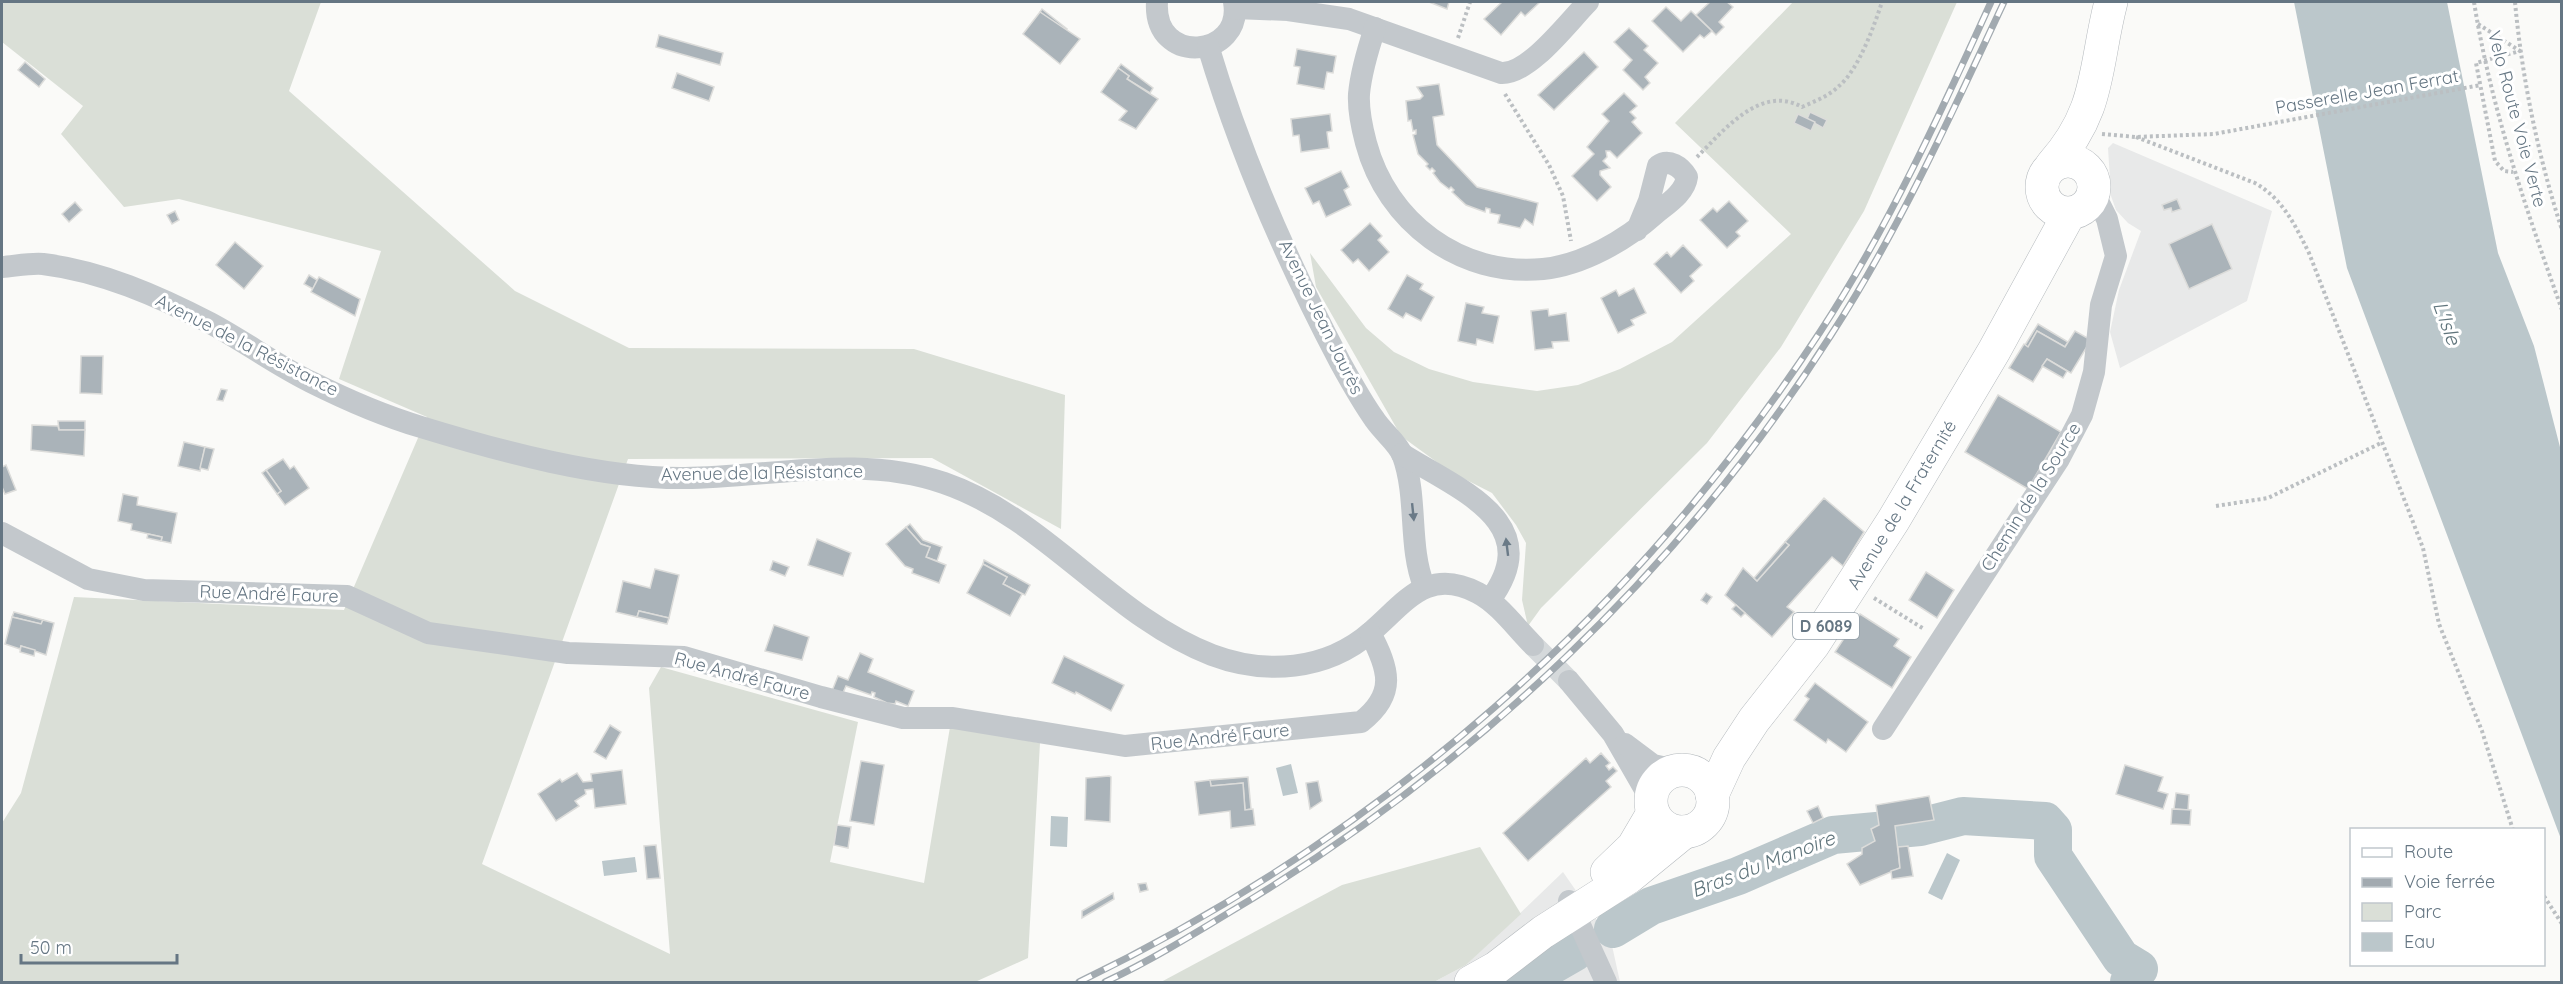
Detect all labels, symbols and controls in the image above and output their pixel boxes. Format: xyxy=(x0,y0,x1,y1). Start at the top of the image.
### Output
street label: Velo Route Voie Verte xyxy=(2483,28,2552,210)
street label: Passerelle Jean Ferrat xyxy=(2273,64,2460,119)
street label: Avenue Jean Jaurès xyxy=(1274,235,1369,398)
street label: Avenue de la Résistance xyxy=(152,288,343,401)
water label: L'Isle xyxy=(2428,298,2467,349)
street label: Avenue de la Fraternité xyxy=(1842,416,1961,594)
street label: Chemin de la Source xyxy=(1976,418,2086,575)
street label: Avenue de la Résistance xyxy=(661,459,863,486)
one-way arrow xyxy=(1408,502,1418,521)
one-way arrow xyxy=(1502,537,1512,556)
street label: Rue André Faure xyxy=(199,580,339,607)
road number: D 6089 xyxy=(1793,613,1859,639)
street label: Rue André Faure xyxy=(672,646,812,705)
street label: Rue André Faure xyxy=(1149,718,1290,755)
water label: Bras du Manoire xyxy=(1687,824,1839,902)
legend xyxy=(2350,828,2545,966)
text: Route xyxy=(2404,840,2453,863)
text: Voie ferrée xyxy=(2404,870,2495,893)
text: Parc xyxy=(2404,900,2441,923)
scale bar xyxy=(21,927,177,965)
text: Eau xyxy=(2404,930,2435,953)
text: 50 m xyxy=(30,936,72,959)

